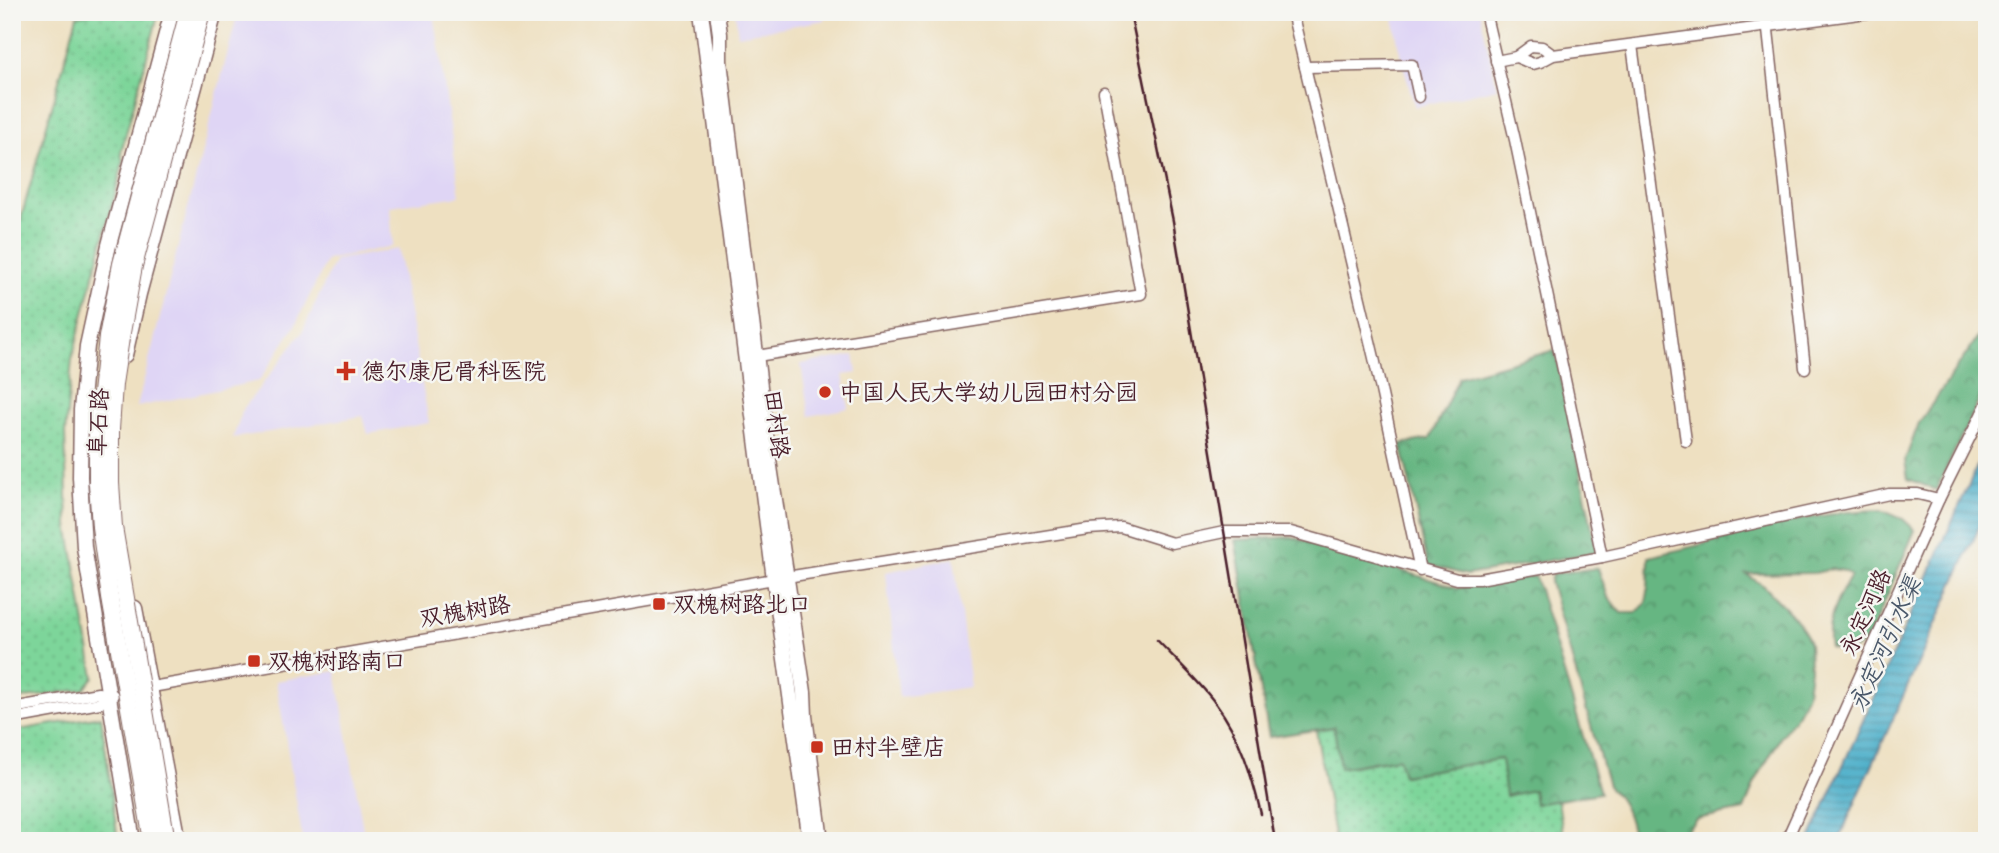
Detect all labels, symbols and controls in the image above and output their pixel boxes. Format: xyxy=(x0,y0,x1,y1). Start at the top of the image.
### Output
place label: 德尔康尼骨科医院 xyxy=(362,360,546,388)
marker: 德尔康尼骨科医院 xyxy=(336,361,356,381)
place label: 中国人民大学幼儿园田村分园 xyxy=(839,381,1138,409)
marker: 中国人民大学幼儿园田村分园 xyxy=(817,384,833,400)
street label: 阜石路 xyxy=(84,387,117,457)
street label: 田村路 xyxy=(756,388,792,460)
street label: 永定河路 xyxy=(1836,566,1899,661)
water label: 永定河引水渠 xyxy=(1845,572,1932,717)
street label: 双槐树路 xyxy=(418,592,513,636)
place label: 双槐树路北口 xyxy=(673,593,811,621)
marker: 双槐树路北口 xyxy=(651,596,667,612)
place label: 双槐树路南口 xyxy=(268,650,406,678)
marker: 双槐树路南口 xyxy=(246,653,262,669)
place label: 田村半壁店 xyxy=(831,736,946,764)
marker: 田村半壁店 xyxy=(809,739,825,755)

